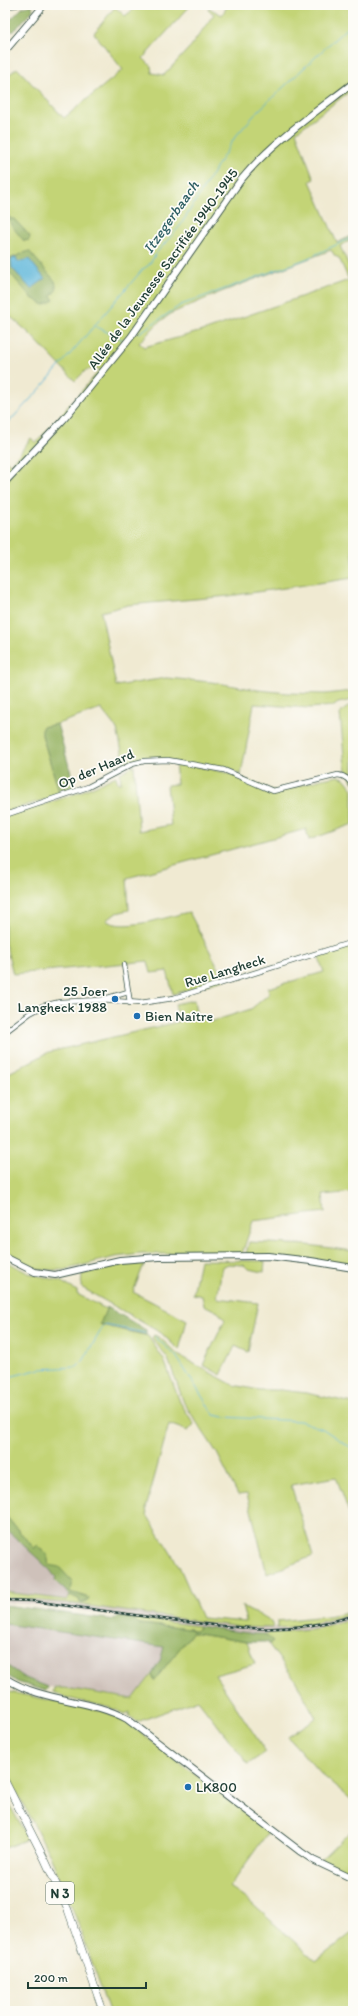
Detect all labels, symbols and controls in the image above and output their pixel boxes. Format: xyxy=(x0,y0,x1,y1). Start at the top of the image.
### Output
street label: Allée de la Jeunesse Sacrifiée 1940-1945 xyxy=(84,165,242,373)
water label: Itzegerbaach xyxy=(139,176,203,257)
street label: Op der Haard xyxy=(56,745,137,793)
street label: Rue Langheck xyxy=(183,951,267,991)
place label: 25 Joer Langheck 1988 xyxy=(17,983,107,1016)
marker: 25 Joer Langheck 1988 xyxy=(110,994,120,1004)
place label: Bien Naître xyxy=(145,1008,213,1025)
marker: Bien Naître xyxy=(132,1011,142,1021)
place label: LK800 xyxy=(196,1779,237,1796)
marker: LK800 xyxy=(183,1782,193,1792)
road number: N 3 xyxy=(46,1882,74,1904)
scale bar xyxy=(28,1964,146,1990)
text: 200 m xyxy=(34,1971,68,1985)

